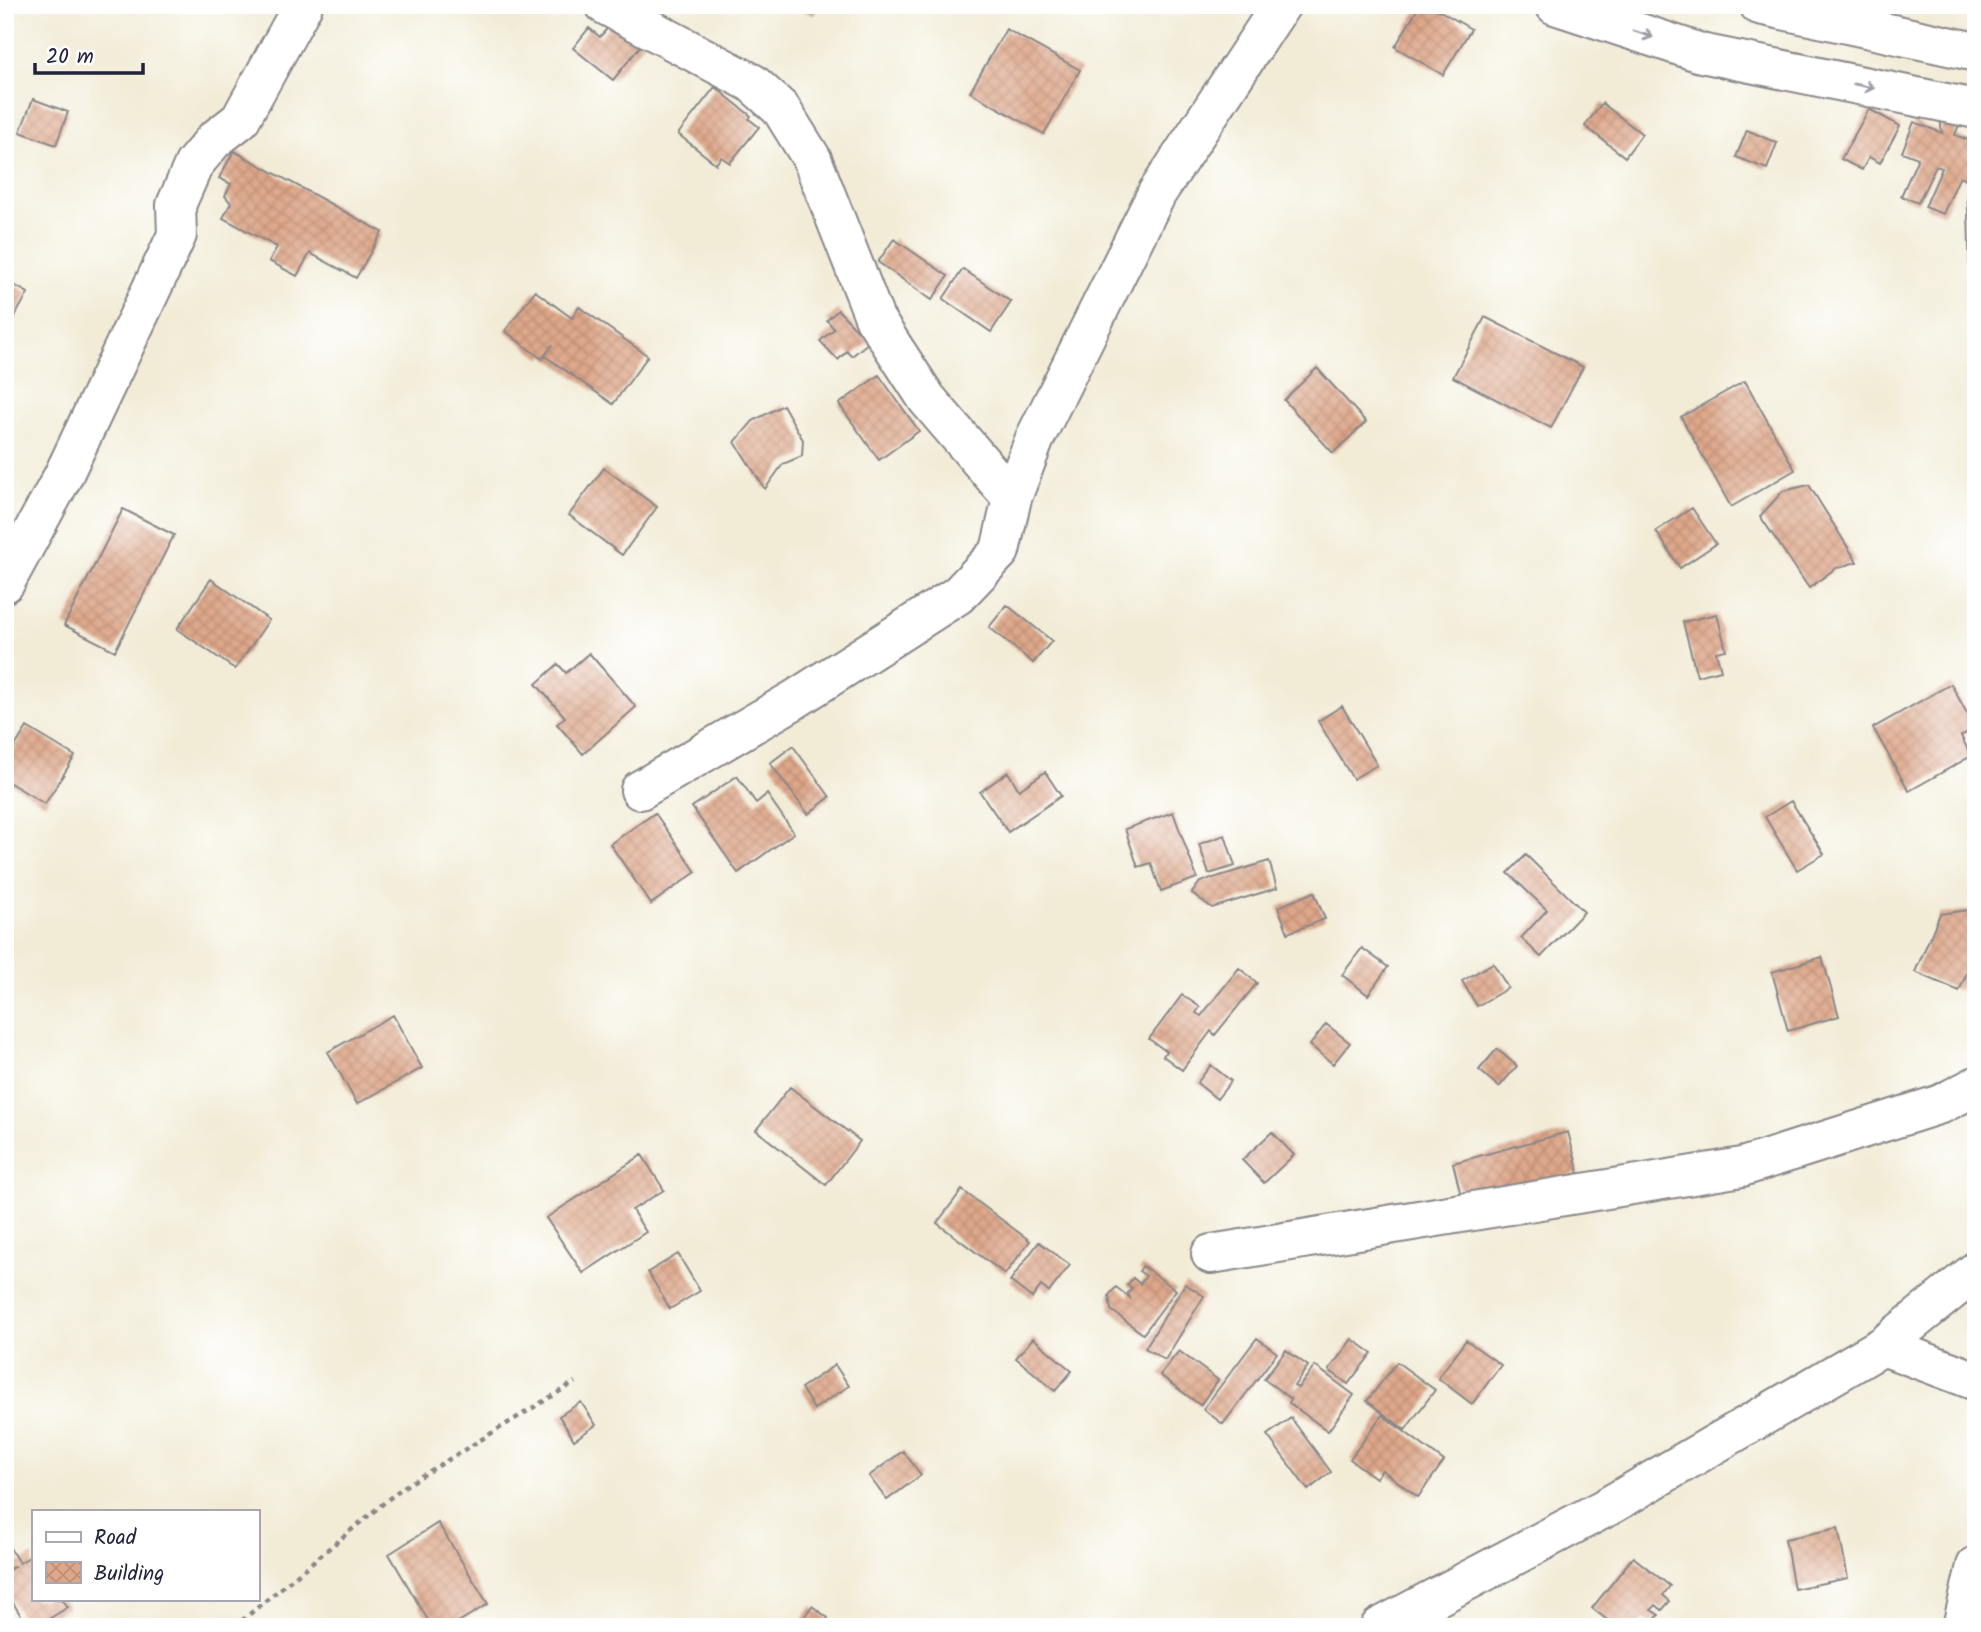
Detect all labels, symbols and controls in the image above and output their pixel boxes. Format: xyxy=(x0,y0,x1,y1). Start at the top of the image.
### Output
one-way arrow xyxy=(1632,29,1654,41)
scale bar xyxy=(35,32,144,76)
text: 20 m xyxy=(46,41,94,74)
one-way arrow xyxy=(1852,80,1875,94)
legend xyxy=(32,1510,259,1600)
text: Road xyxy=(94,1522,137,1555)
text: Building xyxy=(94,1558,164,1591)

